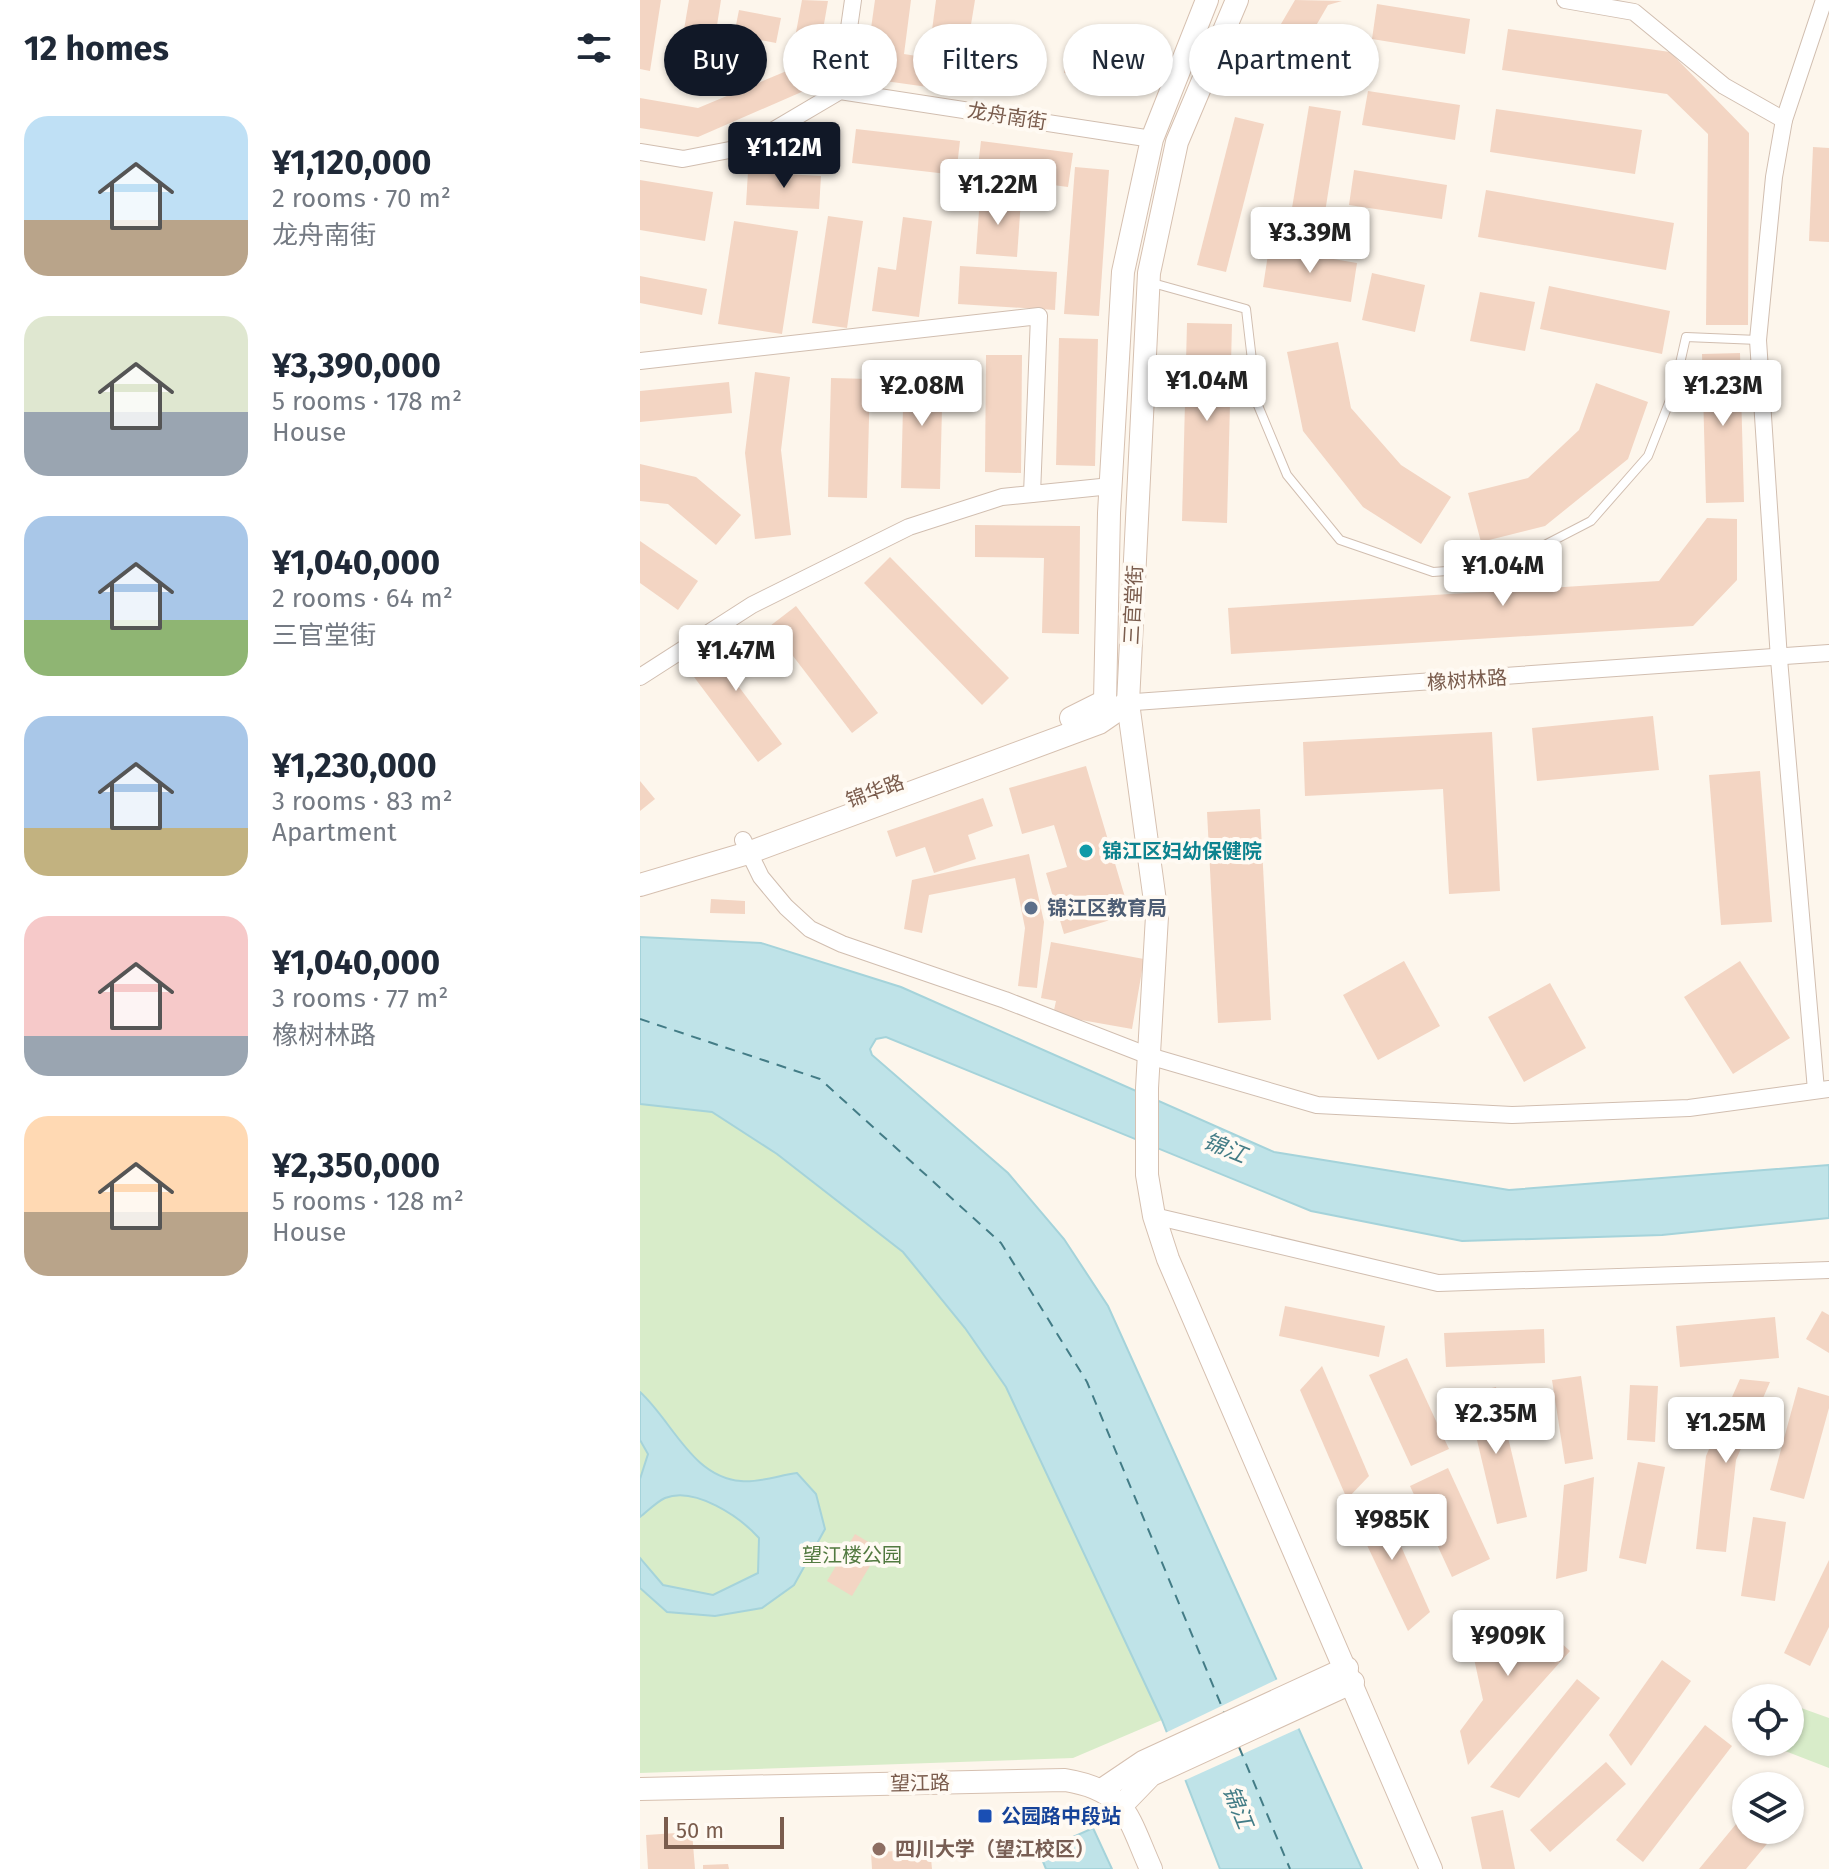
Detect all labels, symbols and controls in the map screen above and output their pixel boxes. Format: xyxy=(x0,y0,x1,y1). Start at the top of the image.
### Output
chip: Buy xyxy=(664,24,767,96)
chip: Rent xyxy=(783,24,897,96)
chip: Filters xyxy=(913,24,1047,96)
chip: New xyxy=(1063,24,1173,96)
chip: Apartment xyxy=(1189,24,1379,96)
icon: filters xyxy=(572,26,616,70)
text: 12 homes xyxy=(24,28,169,69)
street label: 龙舟南街 xyxy=(966,98,1048,134)
pin: ¥1.12M xyxy=(719,122,849,190)
text: ¥1.12M xyxy=(746,132,822,163)
text: ¥1,120,000 xyxy=(272,142,431,183)
icon: home xyxy=(88,148,184,244)
pin: ¥1.22M xyxy=(933,159,1063,227)
text: ¥1.22M xyxy=(958,169,1038,200)
text: 2 rooms · 70 m² xyxy=(272,183,451,214)
pin: ¥3.39M xyxy=(1245,207,1375,275)
text: ¥3.39M xyxy=(1269,217,1351,248)
text: 龙舟南街 xyxy=(272,220,376,251)
text: ¥3,390,000 xyxy=(272,345,441,386)
icon: home xyxy=(88,348,184,444)
pin: ¥1.04M xyxy=(1142,355,1272,423)
pin: ¥2.08M xyxy=(857,360,987,428)
pin: ¥1.23M xyxy=(1658,360,1788,428)
text: ¥1.04M xyxy=(1166,365,1248,396)
text: ¥2.08M xyxy=(880,370,964,401)
text: ¥1.23M xyxy=(1683,370,1763,401)
text: 5 rooms · 178 m² xyxy=(272,386,462,417)
text: House xyxy=(272,417,346,448)
pin: ¥1.04M xyxy=(1438,540,1568,608)
text: ¥1,040,000 xyxy=(272,542,440,583)
icon: home xyxy=(88,548,184,644)
text: ¥1.04M xyxy=(1462,550,1544,581)
street label: 三官堂街 xyxy=(1119,564,1147,646)
text: 2 rooms · 64 m² xyxy=(272,583,453,614)
text: 三官堂街 xyxy=(272,620,376,651)
pin: ¥1.47M xyxy=(671,625,801,693)
text: ¥1.47M xyxy=(697,635,775,666)
street label: 橡树林路 xyxy=(1426,665,1508,695)
text: ¥1,230,000 xyxy=(272,745,437,786)
icon: home xyxy=(88,748,184,844)
street label: 锦华路 xyxy=(843,769,907,813)
text: 3 rooms · 83 m² xyxy=(272,786,453,817)
text: Apartment xyxy=(272,817,397,848)
place label: 锦江区妇幼保健院 xyxy=(1102,839,1262,863)
marker: 锦江区妇幼保健院 xyxy=(1077,842,1095,860)
place label: 锦江区教育局 xyxy=(1047,896,1167,920)
marker: 锦江区教育局 xyxy=(1022,899,1040,917)
text: ¥1,040,000 xyxy=(272,942,440,983)
icon: home xyxy=(88,948,184,1044)
text: 3 rooms · 77 m² xyxy=(272,983,448,1014)
text: 橡树林路 xyxy=(272,1020,376,1051)
water label: 锦江 xyxy=(1200,1127,1252,1170)
text: ¥2,350,000 xyxy=(272,1145,440,1186)
icon: home xyxy=(88,1148,184,1244)
text: 5 rooms · 128 m² xyxy=(272,1186,464,1217)
text: House xyxy=(272,1217,346,1248)
pin: ¥2.35M xyxy=(1431,1388,1561,1456)
pin: ¥1.25M xyxy=(1661,1397,1791,1465)
text: ¥2.35M xyxy=(1455,1398,1537,1429)
text: ¥1.25M xyxy=(1686,1407,1766,1438)
pin: ¥985K xyxy=(1336,1494,1448,1562)
text: ¥985K xyxy=(1355,1504,1429,1535)
park label: 望江楼公园 xyxy=(802,1543,902,1567)
pin: ¥909K xyxy=(1452,1610,1564,1678)
text: ¥909K xyxy=(1471,1620,1545,1651)
map controls xyxy=(1732,1684,1804,1844)
button: locate xyxy=(1732,1684,1804,1756)
street label: 望江路 xyxy=(890,1770,950,1796)
button: layers xyxy=(1732,1772,1804,1844)
water label: 锦江 xyxy=(1217,1782,1260,1834)
place label: 公园路中段站 xyxy=(1001,1804,1121,1828)
marker: 公园路中段站 xyxy=(976,1807,994,1825)
scale bar xyxy=(664,1813,784,1849)
text: 50 m xyxy=(676,1817,724,1844)
place label: 四川大学（望江校区） xyxy=(895,1837,1095,1861)
marker: 四川大学（望江校区） xyxy=(870,1840,888,1858)

